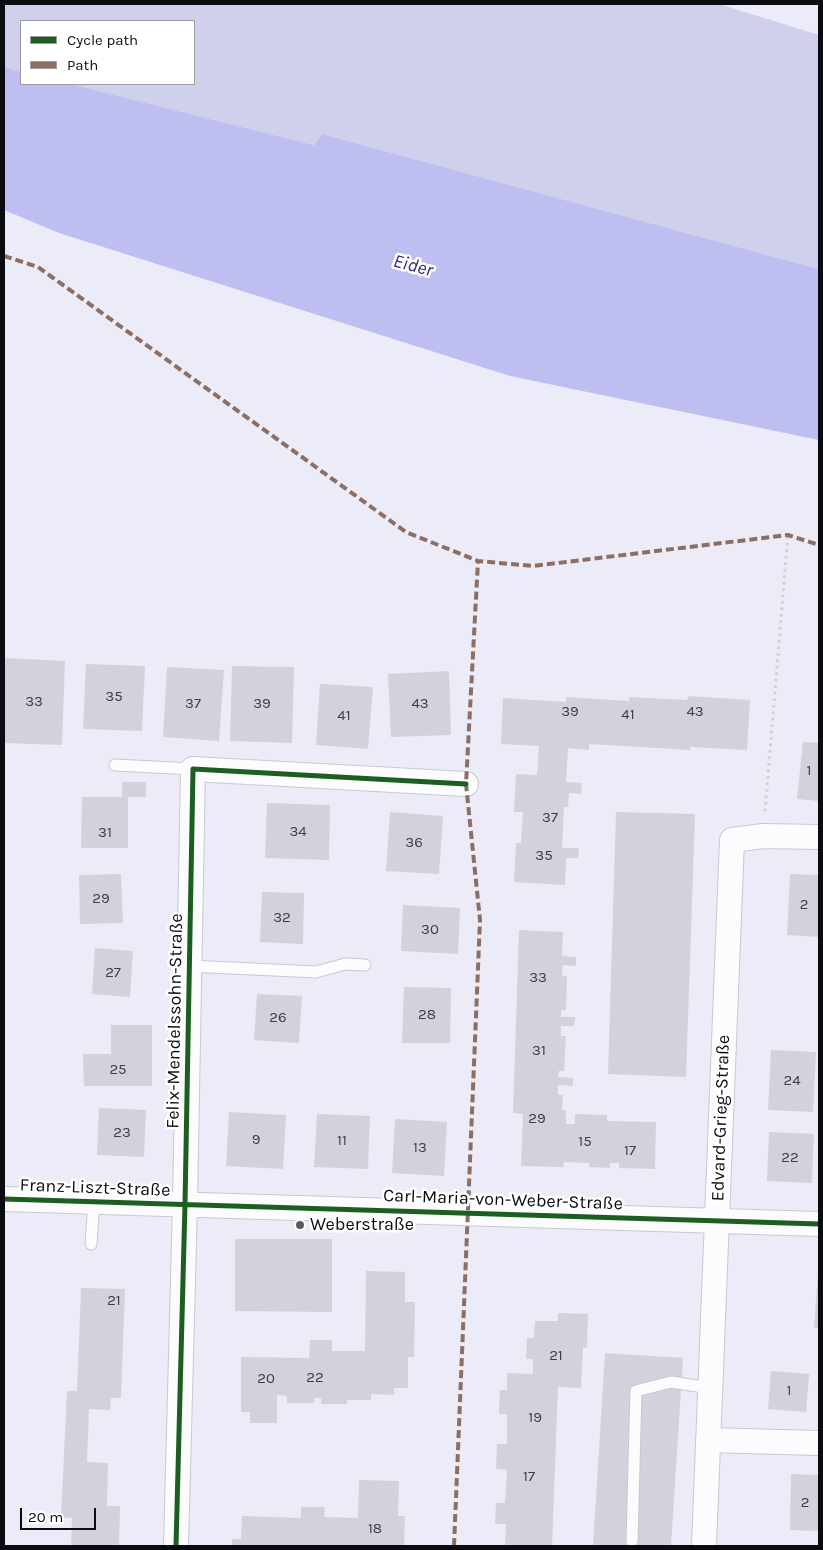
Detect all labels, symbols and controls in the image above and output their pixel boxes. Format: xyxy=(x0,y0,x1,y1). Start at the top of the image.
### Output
legend xyxy=(20,20,195,85)
text: Cycle path xyxy=(67,31,138,49)
text: Path xyxy=(67,56,98,74)
water label: Eider xyxy=(391,250,435,282)
house number: 35 xyxy=(105,688,123,706)
house number: 33 xyxy=(25,693,43,711)
house number: 37 xyxy=(185,695,201,713)
house number: 39 xyxy=(253,695,271,713)
house number: 43 xyxy=(411,695,429,713)
house number: 39 xyxy=(561,703,579,721)
house number: 43 xyxy=(686,703,704,721)
house number: 41 xyxy=(621,706,635,724)
house number: 41 xyxy=(337,707,351,725)
house number: 1 xyxy=(807,762,811,780)
house number: 37 xyxy=(542,809,558,827)
house number: 34 xyxy=(289,823,307,841)
house number: 31 xyxy=(98,824,112,842)
house number: 36 xyxy=(405,834,423,852)
house number: 35 xyxy=(535,847,553,865)
house number: 29 xyxy=(92,890,110,908)
house number: 2 xyxy=(800,896,808,914)
house number: 32 xyxy=(273,909,291,927)
street label: Felix-Mendelssohn-Straße xyxy=(162,913,188,1129)
house number: 30 xyxy=(421,921,439,939)
house number: 27 xyxy=(105,964,121,982)
house number: 33 xyxy=(529,969,547,987)
house number: 28 xyxy=(418,1006,436,1024)
house number: 26 xyxy=(269,1009,287,1027)
street label: Edvard-Grieg-Straße xyxy=(707,1034,735,1202)
house number: 31 xyxy=(532,1042,546,1060)
house number: 25 xyxy=(109,1061,127,1079)
house number: 24 xyxy=(783,1072,801,1090)
house number: 29 xyxy=(528,1110,546,1128)
house number: 23 xyxy=(113,1124,131,1142)
house number: 9 xyxy=(252,1131,260,1149)
house number: 11 xyxy=(337,1132,347,1150)
house number: 15 xyxy=(578,1133,592,1151)
house number: 13 xyxy=(413,1139,427,1157)
house number: 17 xyxy=(624,1142,636,1160)
house number: 22 xyxy=(781,1149,799,1167)
street label: Franz-Liszt-Straße xyxy=(19,1175,171,1201)
street label: Carl-Maria-von-Weber-Straße xyxy=(383,1185,623,1215)
place label: Weberstraße xyxy=(310,1214,414,1236)
marker: Weberstraße xyxy=(294,1219,306,1231)
house number: 21 xyxy=(107,1292,121,1310)
house number: 21 xyxy=(549,1347,563,1365)
house number: 22 xyxy=(306,1369,324,1387)
house number: 20 xyxy=(257,1370,275,1388)
house number: 1 xyxy=(787,1382,791,1400)
house number: 19 xyxy=(528,1409,542,1427)
house number: 17 xyxy=(523,1468,535,1486)
house number: 2 xyxy=(801,1494,809,1512)
scale bar xyxy=(22,1498,99,1530)
text: 20 m xyxy=(28,1508,63,1526)
house number: 18 xyxy=(368,1520,382,1538)

